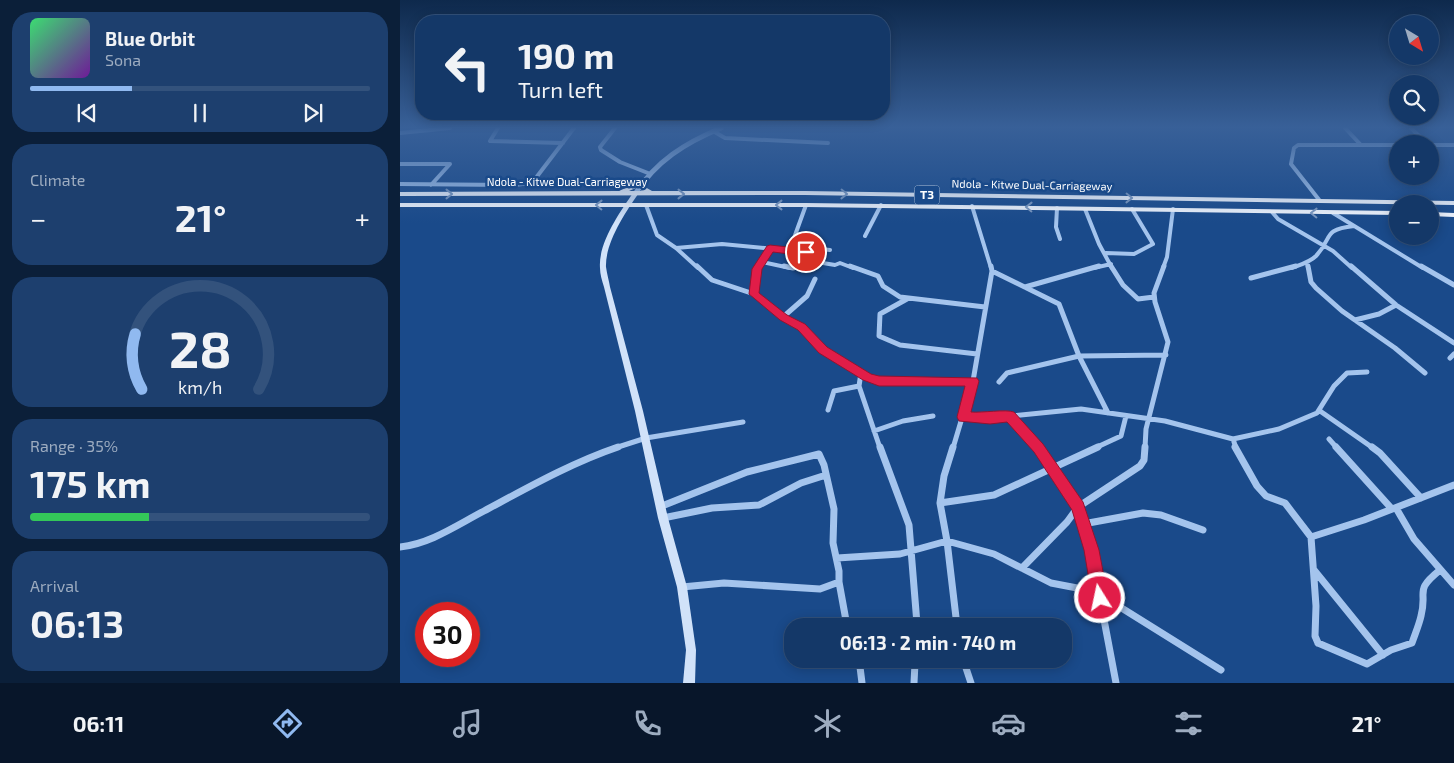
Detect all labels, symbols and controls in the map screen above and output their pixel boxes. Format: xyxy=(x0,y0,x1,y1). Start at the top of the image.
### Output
north arrow xyxy=(1389,15,1439,65)
map controls xyxy=(1389,15,1439,245)
text: Blue Orbit xyxy=(105,27,195,50)
text: 190 m xyxy=(518,34,614,76)
icon: left xyxy=(435,35,500,100)
text: Sona xyxy=(105,50,141,69)
button: search xyxy=(1389,75,1439,125)
text: Turn left xyxy=(518,76,603,102)
icon: previous xyxy=(73,99,101,127)
icon: pause xyxy=(186,99,214,127)
icon: next xyxy=(299,99,327,127)
button: + xyxy=(1389,135,1439,185)
text: Climate xyxy=(30,170,85,189)
street label: Ndola - Kitwe Dual-Carriageway xyxy=(487,175,648,188)
street label: Ndola - Kitwe Dual-Carriageway xyxy=(952,177,1113,192)
road number: T3 xyxy=(914,186,940,204)
one-way arrow xyxy=(445,189,453,199)
one-way arrow xyxy=(678,189,685,199)
one-way arrow xyxy=(840,189,848,199)
one-way arrow xyxy=(1125,193,1133,203)
text: 21° xyxy=(175,194,226,240)
button: − xyxy=(1389,195,1439,245)
one-way arrow xyxy=(595,200,603,211)
one-way arrow xyxy=(775,200,782,210)
text: − xyxy=(30,201,46,235)
text: + xyxy=(355,201,370,235)
one-way arrow xyxy=(1025,202,1032,212)
one-way arrow xyxy=(1310,207,1318,218)
pin xyxy=(785,231,827,273)
icon: arrive xyxy=(792,238,820,266)
text: 28 xyxy=(169,316,231,378)
text: km/h xyxy=(178,376,222,398)
text: Range · 35% xyxy=(30,436,118,455)
text: 175 km xyxy=(30,460,150,506)
position arrow xyxy=(1073,571,1125,623)
text: Arrival xyxy=(30,576,79,595)
text: 06:13 xyxy=(30,600,124,646)
speed limit sign: 30 xyxy=(415,602,480,667)
text: 06:13 · 2 min · 740 m xyxy=(840,631,1016,654)
icon: directions xyxy=(270,706,305,741)
icon: music xyxy=(450,706,485,741)
icon: phone xyxy=(630,706,665,741)
icon: climate xyxy=(810,706,845,741)
icon: car xyxy=(991,706,1026,741)
icon: filters xyxy=(1171,706,1206,741)
text: 06:11 xyxy=(73,710,124,736)
text: 21° xyxy=(1351,710,1381,736)

